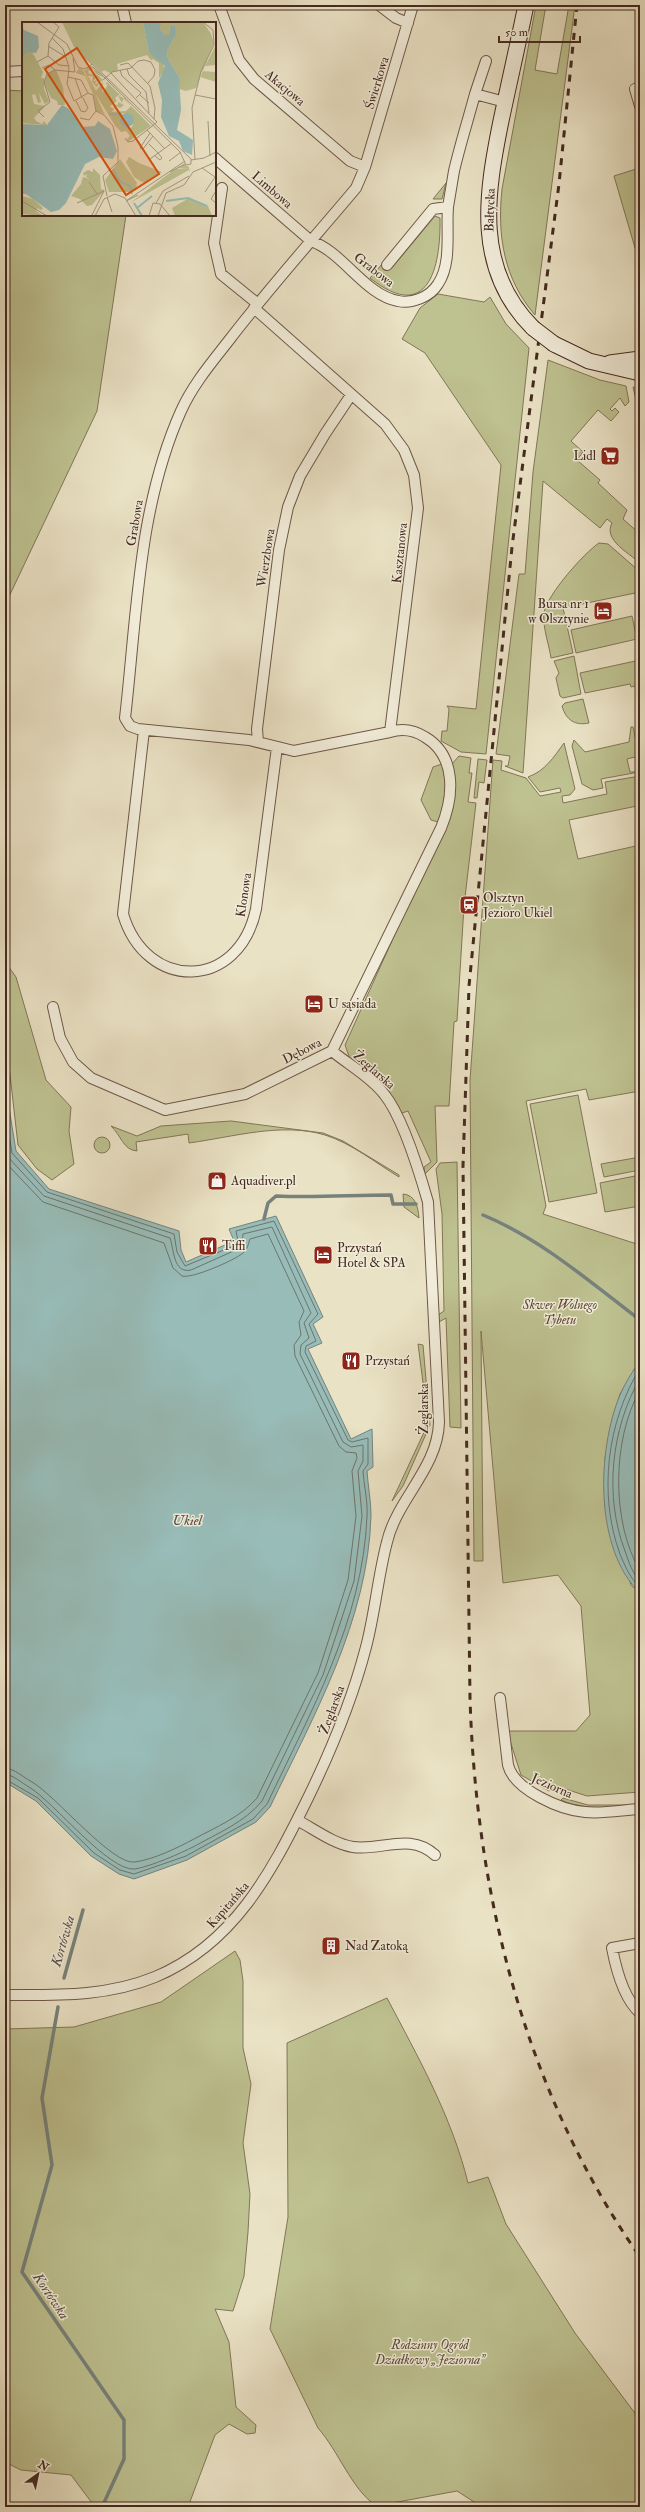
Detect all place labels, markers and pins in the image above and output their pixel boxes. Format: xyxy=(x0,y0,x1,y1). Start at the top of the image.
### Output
supermarket icon: Lidl xyxy=(599,445,621,467)
place label: Lidl xyxy=(573,448,597,464)
place label: Bursa nr 1 w Olsztynie xyxy=(528,596,590,628)
hotel icon: Bursa nr 1 w Olsztynie xyxy=(592,600,614,622)
place label: Olsztyn Jezioro Ukiel xyxy=(482,890,553,921)
station icon: Olsztyn Jezioro Ukiel xyxy=(458,894,480,916)
hotel icon: U sąsiada xyxy=(303,993,325,1015)
place label: U sąsiada xyxy=(328,996,377,1012)
shop icon: Aquadiver.pl xyxy=(206,1170,228,1192)
place label: Aquadiver.pl xyxy=(230,1173,296,1190)
restaurant icon: Tiffi xyxy=(197,1235,219,1257)
place label: Tiffi xyxy=(222,1238,246,1254)
place label: Przystań Hotel & SPA xyxy=(337,1240,407,1271)
hotel icon: Przystań Hotel & SPA xyxy=(312,1244,334,1266)
restaurant icon: Przystań xyxy=(340,1350,362,1372)
place label: Przystań xyxy=(365,1353,410,1370)
building icon: Nad Zatoką xyxy=(320,1935,342,1957)
place label: Nad Zatoką xyxy=(345,1938,409,1954)

